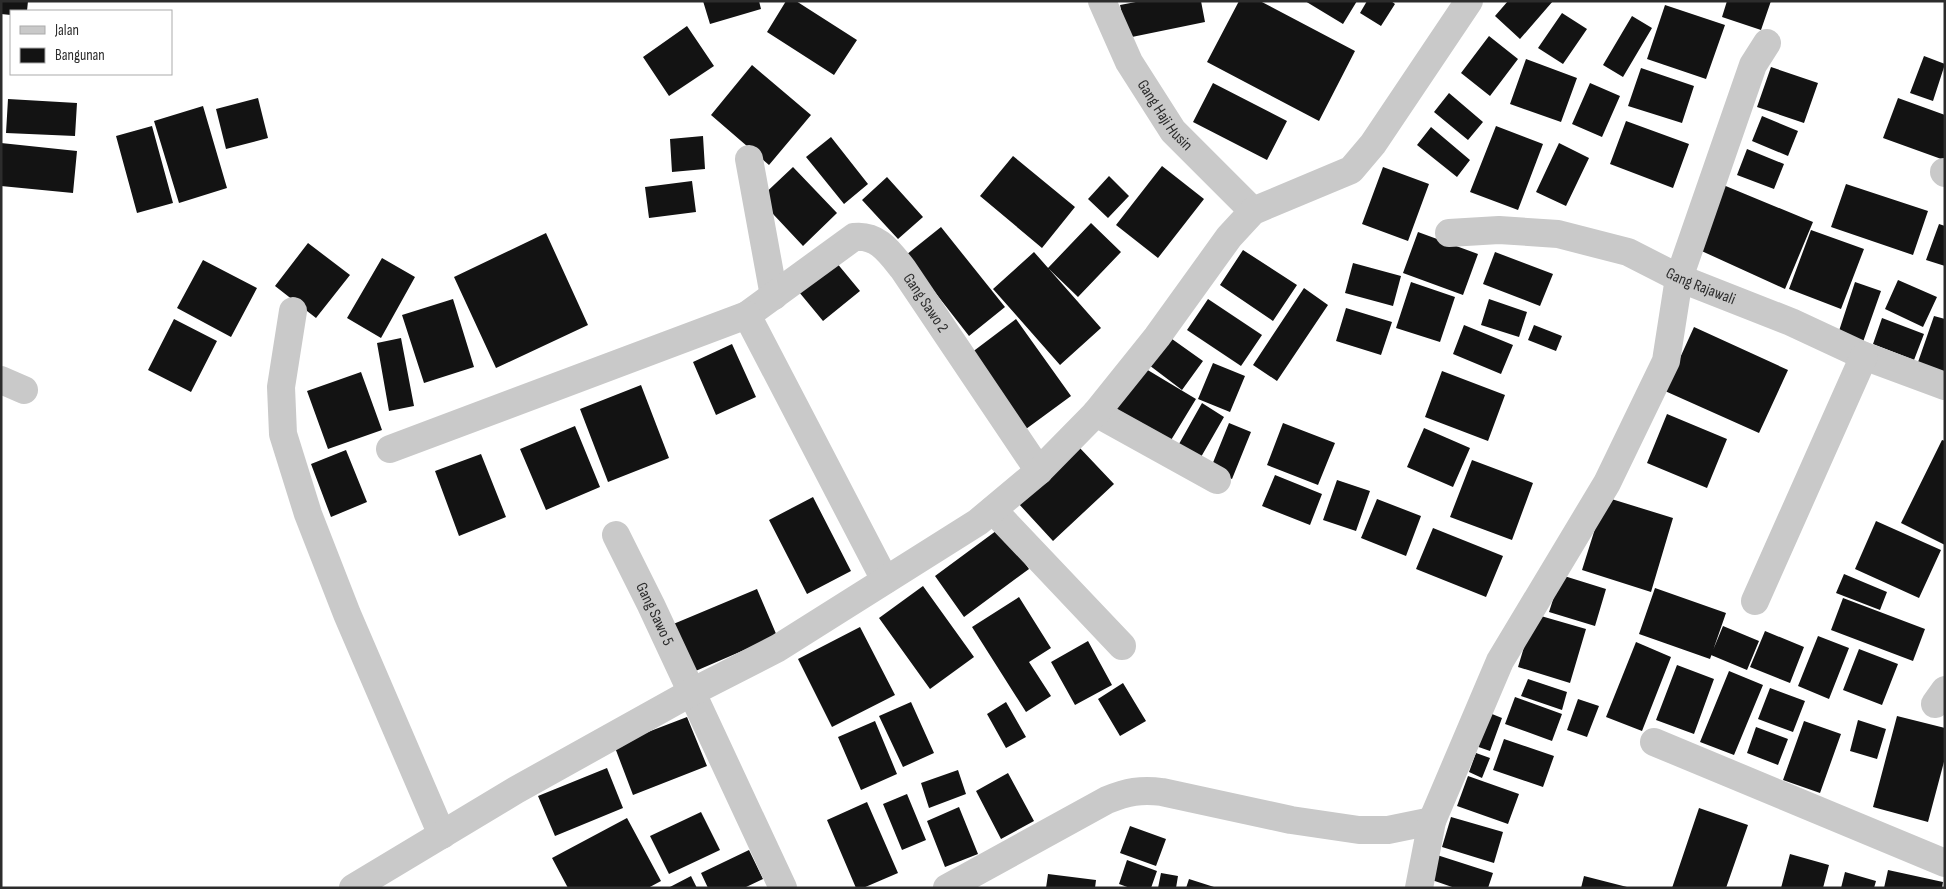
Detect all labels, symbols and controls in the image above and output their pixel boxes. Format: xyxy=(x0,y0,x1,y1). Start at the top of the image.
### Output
legend xyxy=(10,10,172,75)
text: Jalan xyxy=(54,21,79,40)
text: Bangunan xyxy=(55,46,105,65)
street label: Gang Haji Husin xyxy=(1133,76,1197,155)
street label: Gang Rajawali xyxy=(1663,263,1738,309)
street label: Gang Sawo 2 xyxy=(899,270,953,336)
street label: Gang Sawo 5 xyxy=(632,579,678,648)

